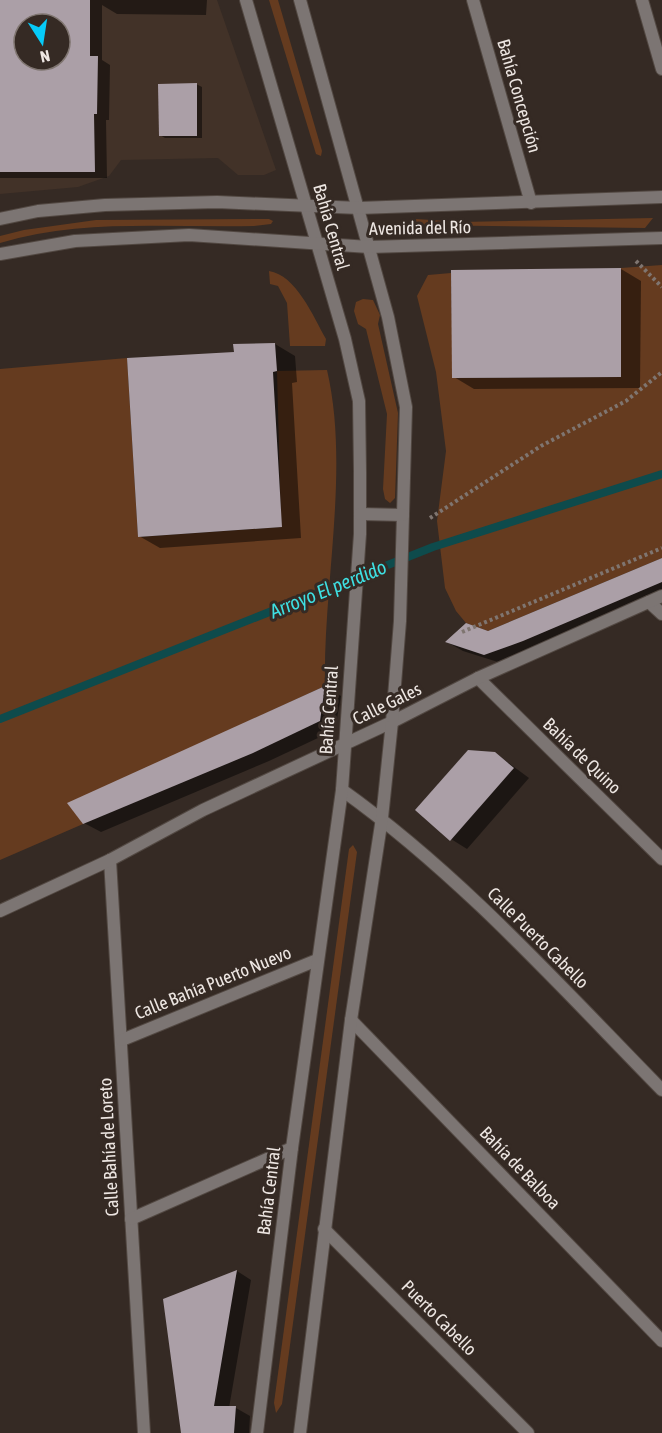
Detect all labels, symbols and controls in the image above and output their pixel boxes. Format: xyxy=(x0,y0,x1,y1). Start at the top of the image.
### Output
north arrow xyxy=(12,12,72,72)
street label: Bahía Concepción xyxy=(493,37,546,155)
text: N xyxy=(39,47,52,66)
street label: Bahía Central xyxy=(309,181,354,273)
street label: Avenida del Río xyxy=(369,216,471,239)
water label: Arroyo El perdido xyxy=(265,555,389,623)
street label: Bahía Central xyxy=(315,665,342,755)
street label: Calle Gales xyxy=(349,678,424,729)
street label: Bahía de Quino xyxy=(539,713,626,798)
street label: Calle Puerto Cabello xyxy=(483,883,593,993)
street label: Calle Bahía Puerto Nuevo xyxy=(132,942,294,1024)
street label: Calle Bahía de Loreto xyxy=(94,1077,123,1217)
street label: Bahía de Balboa xyxy=(476,1122,565,1213)
street label: Bahía Central xyxy=(253,1145,284,1236)
street label: Puerto Cabello xyxy=(397,1276,481,1360)

